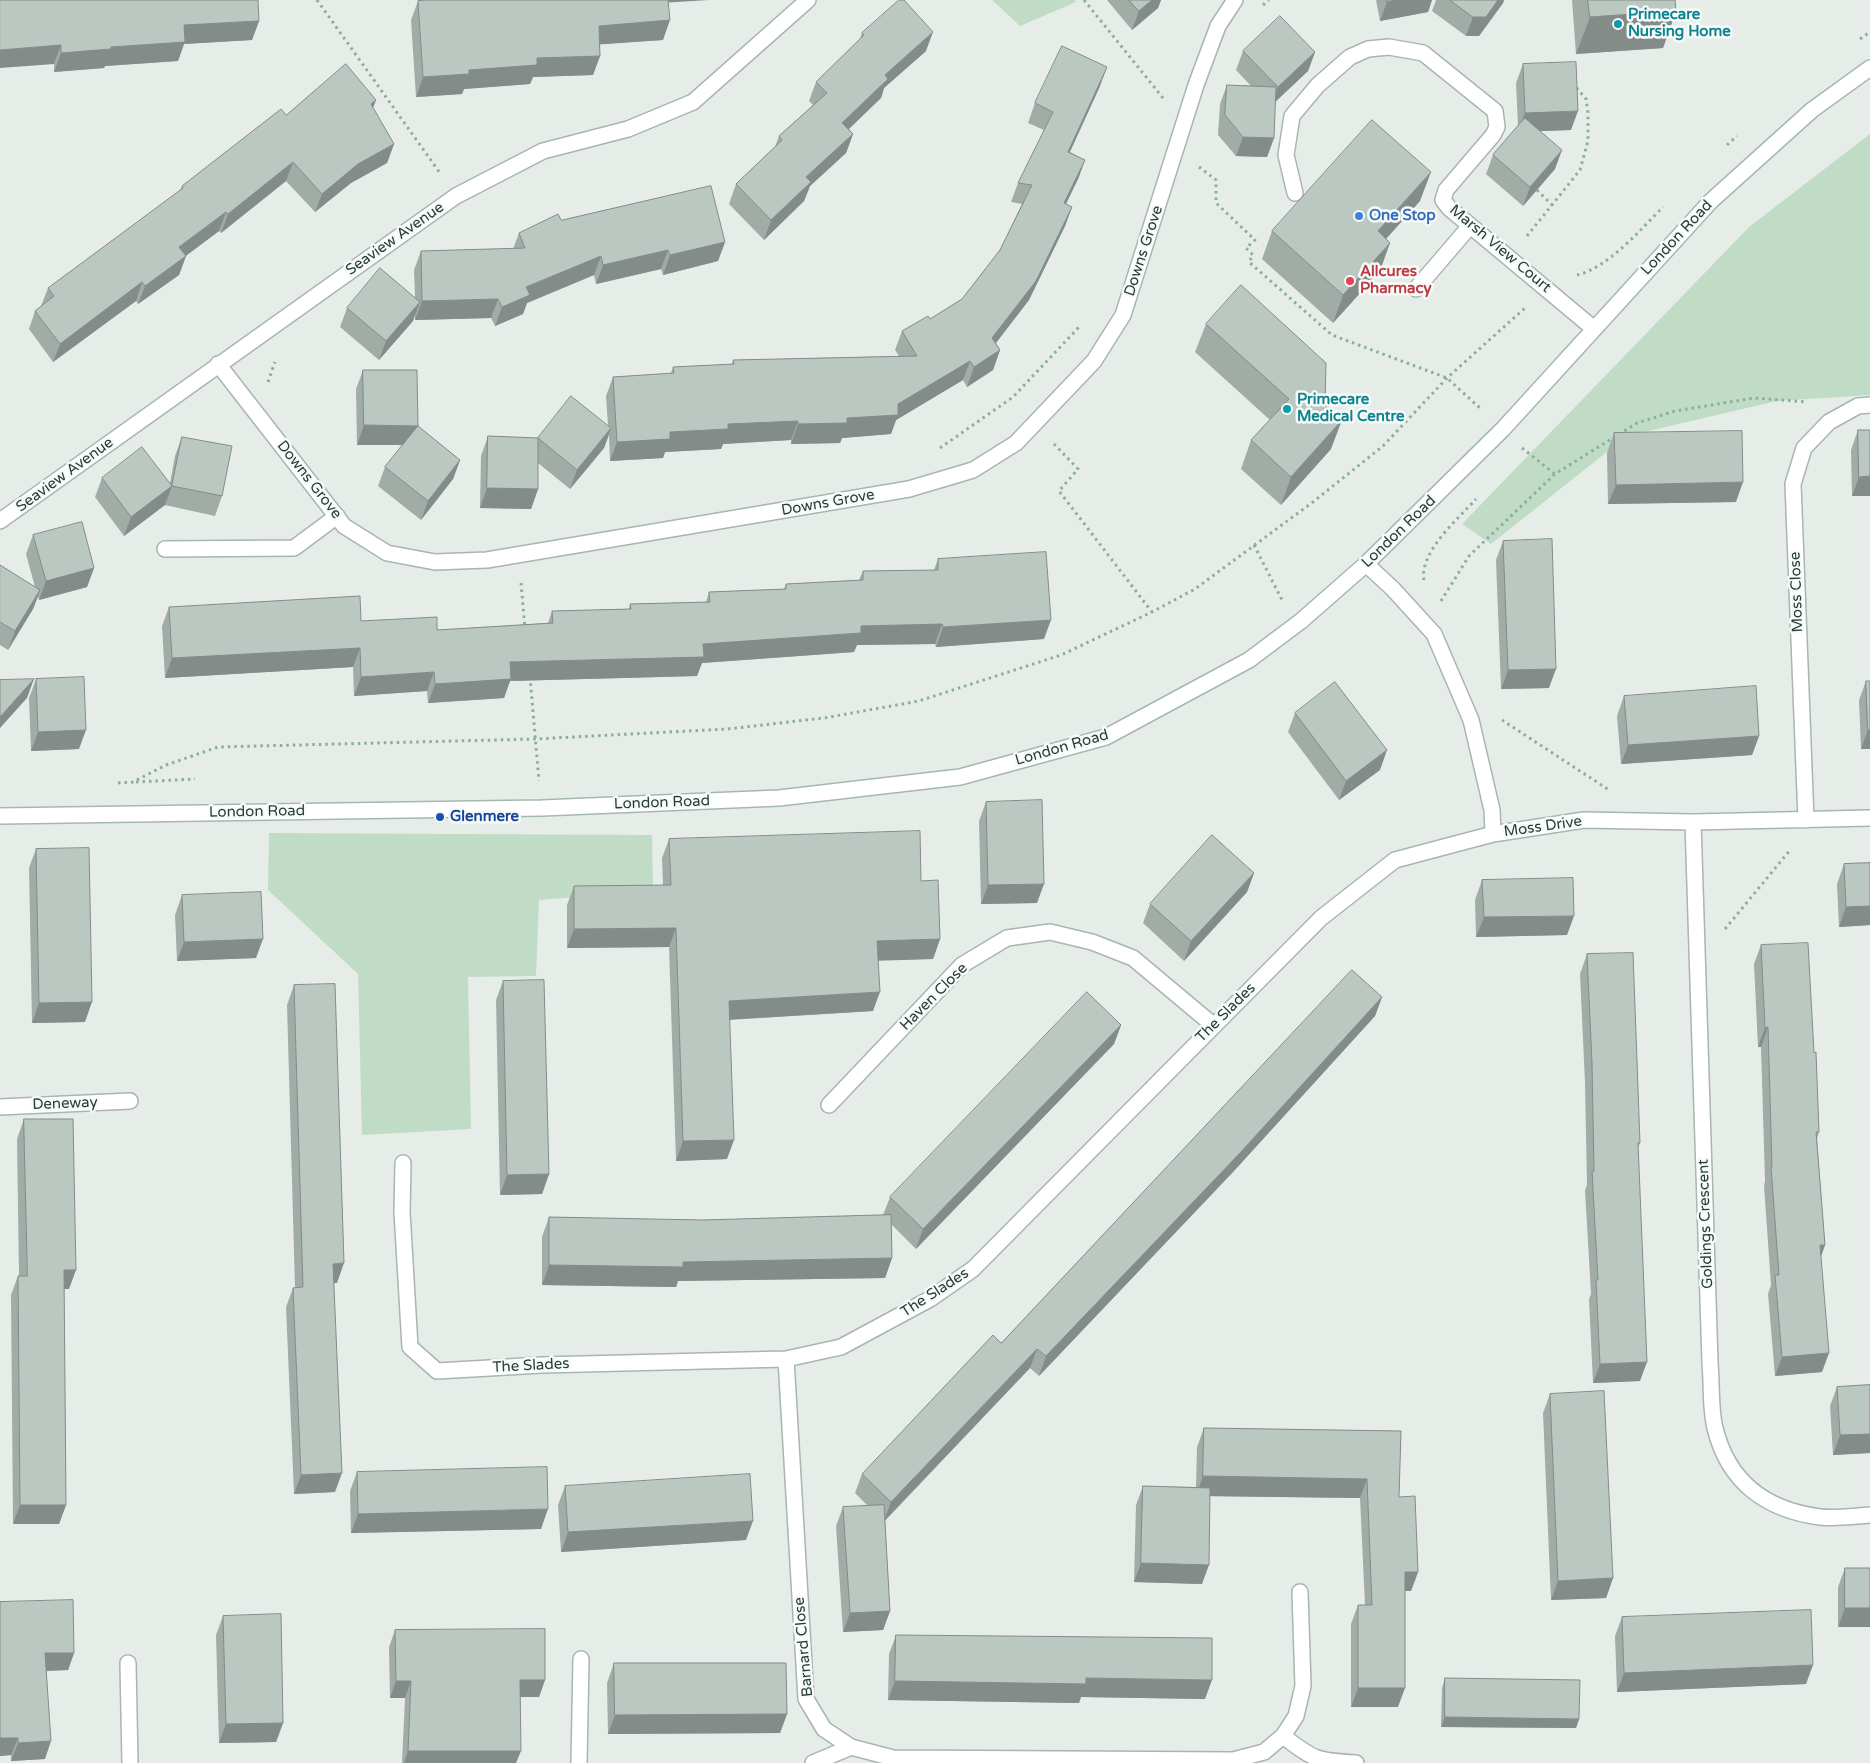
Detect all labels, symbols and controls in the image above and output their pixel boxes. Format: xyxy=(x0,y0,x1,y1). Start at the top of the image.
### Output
place label: Primecare Nursing Home xyxy=(1628,6,1731,41)
marker: Primecare Nursing Home xyxy=(1612,18,1624,30)
street label: London Road xyxy=(1638,197,1716,279)
street label: Seaview Avenue xyxy=(342,198,448,280)
street label: Marsh View Court xyxy=(1446,201,1554,297)
street label: Downs Grove xyxy=(1121,203,1167,299)
place label: One Stop xyxy=(1369,207,1436,225)
marker: One Stop xyxy=(1353,210,1365,222)
place label: Allcures Pharmacy xyxy=(1360,263,1432,298)
marker: Allcures Pharmacy xyxy=(1344,275,1356,287)
place label: Primecare Medical Centre xyxy=(1297,391,1404,426)
marker: Primecare Medical Centre xyxy=(1281,403,1293,415)
street label: Seaview Avenue xyxy=(13,434,117,516)
street label: Downs Grove xyxy=(273,437,345,523)
street label: Downs Grove xyxy=(780,486,876,520)
street label: London Road xyxy=(1358,492,1440,572)
street label: Moss Close xyxy=(1787,551,1807,633)
street label: London Road xyxy=(1013,726,1111,770)
street label: London Road xyxy=(614,792,710,814)
street label: London Road xyxy=(209,802,305,822)
place label: Glenmere xyxy=(450,808,519,826)
marker: Glenmere xyxy=(434,811,446,823)
street label: Moss Drive xyxy=(1503,813,1583,841)
street label: Haven Close xyxy=(897,960,971,1034)
street label: The Slades xyxy=(1192,979,1260,1047)
street label: Deneway xyxy=(32,1094,98,1114)
street label: Goldings Crescent xyxy=(1695,1159,1717,1289)
street label: The Slades xyxy=(898,1264,972,1322)
street label: The Slades xyxy=(492,1355,570,1377)
street label: Barnard Close xyxy=(791,1596,817,1698)

